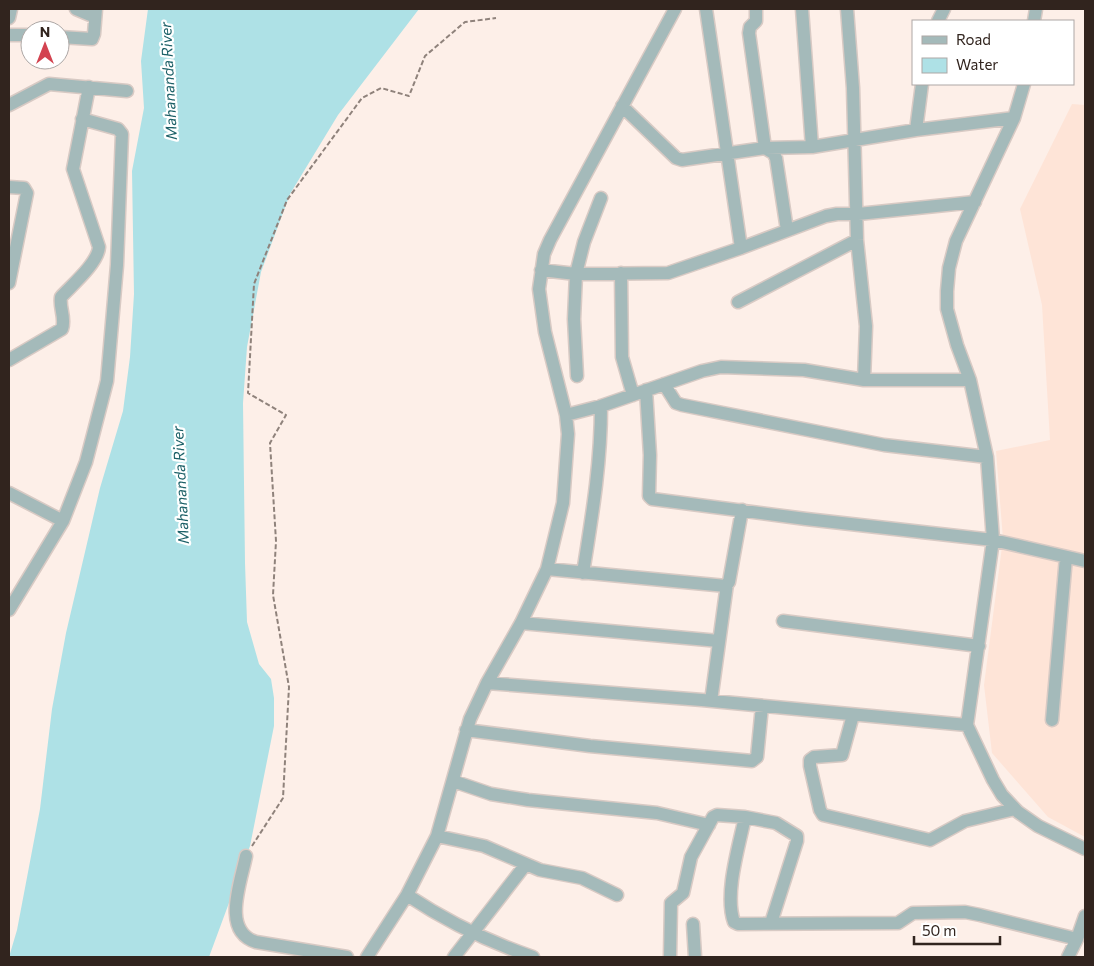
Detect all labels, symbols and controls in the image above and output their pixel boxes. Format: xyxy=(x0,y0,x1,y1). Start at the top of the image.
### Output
north arrow xyxy=(20,20,70,70)
water label: Mahananda River xyxy=(156,20,180,141)
legend xyxy=(912,20,1074,85)
text: N xyxy=(40,23,50,40)
text: Road xyxy=(956,30,991,48)
text: Water xyxy=(956,55,998,73)
water label: Mahananda River xyxy=(168,424,192,545)
scale bar xyxy=(914,914,1000,946)
text: 50 m xyxy=(922,921,956,939)

